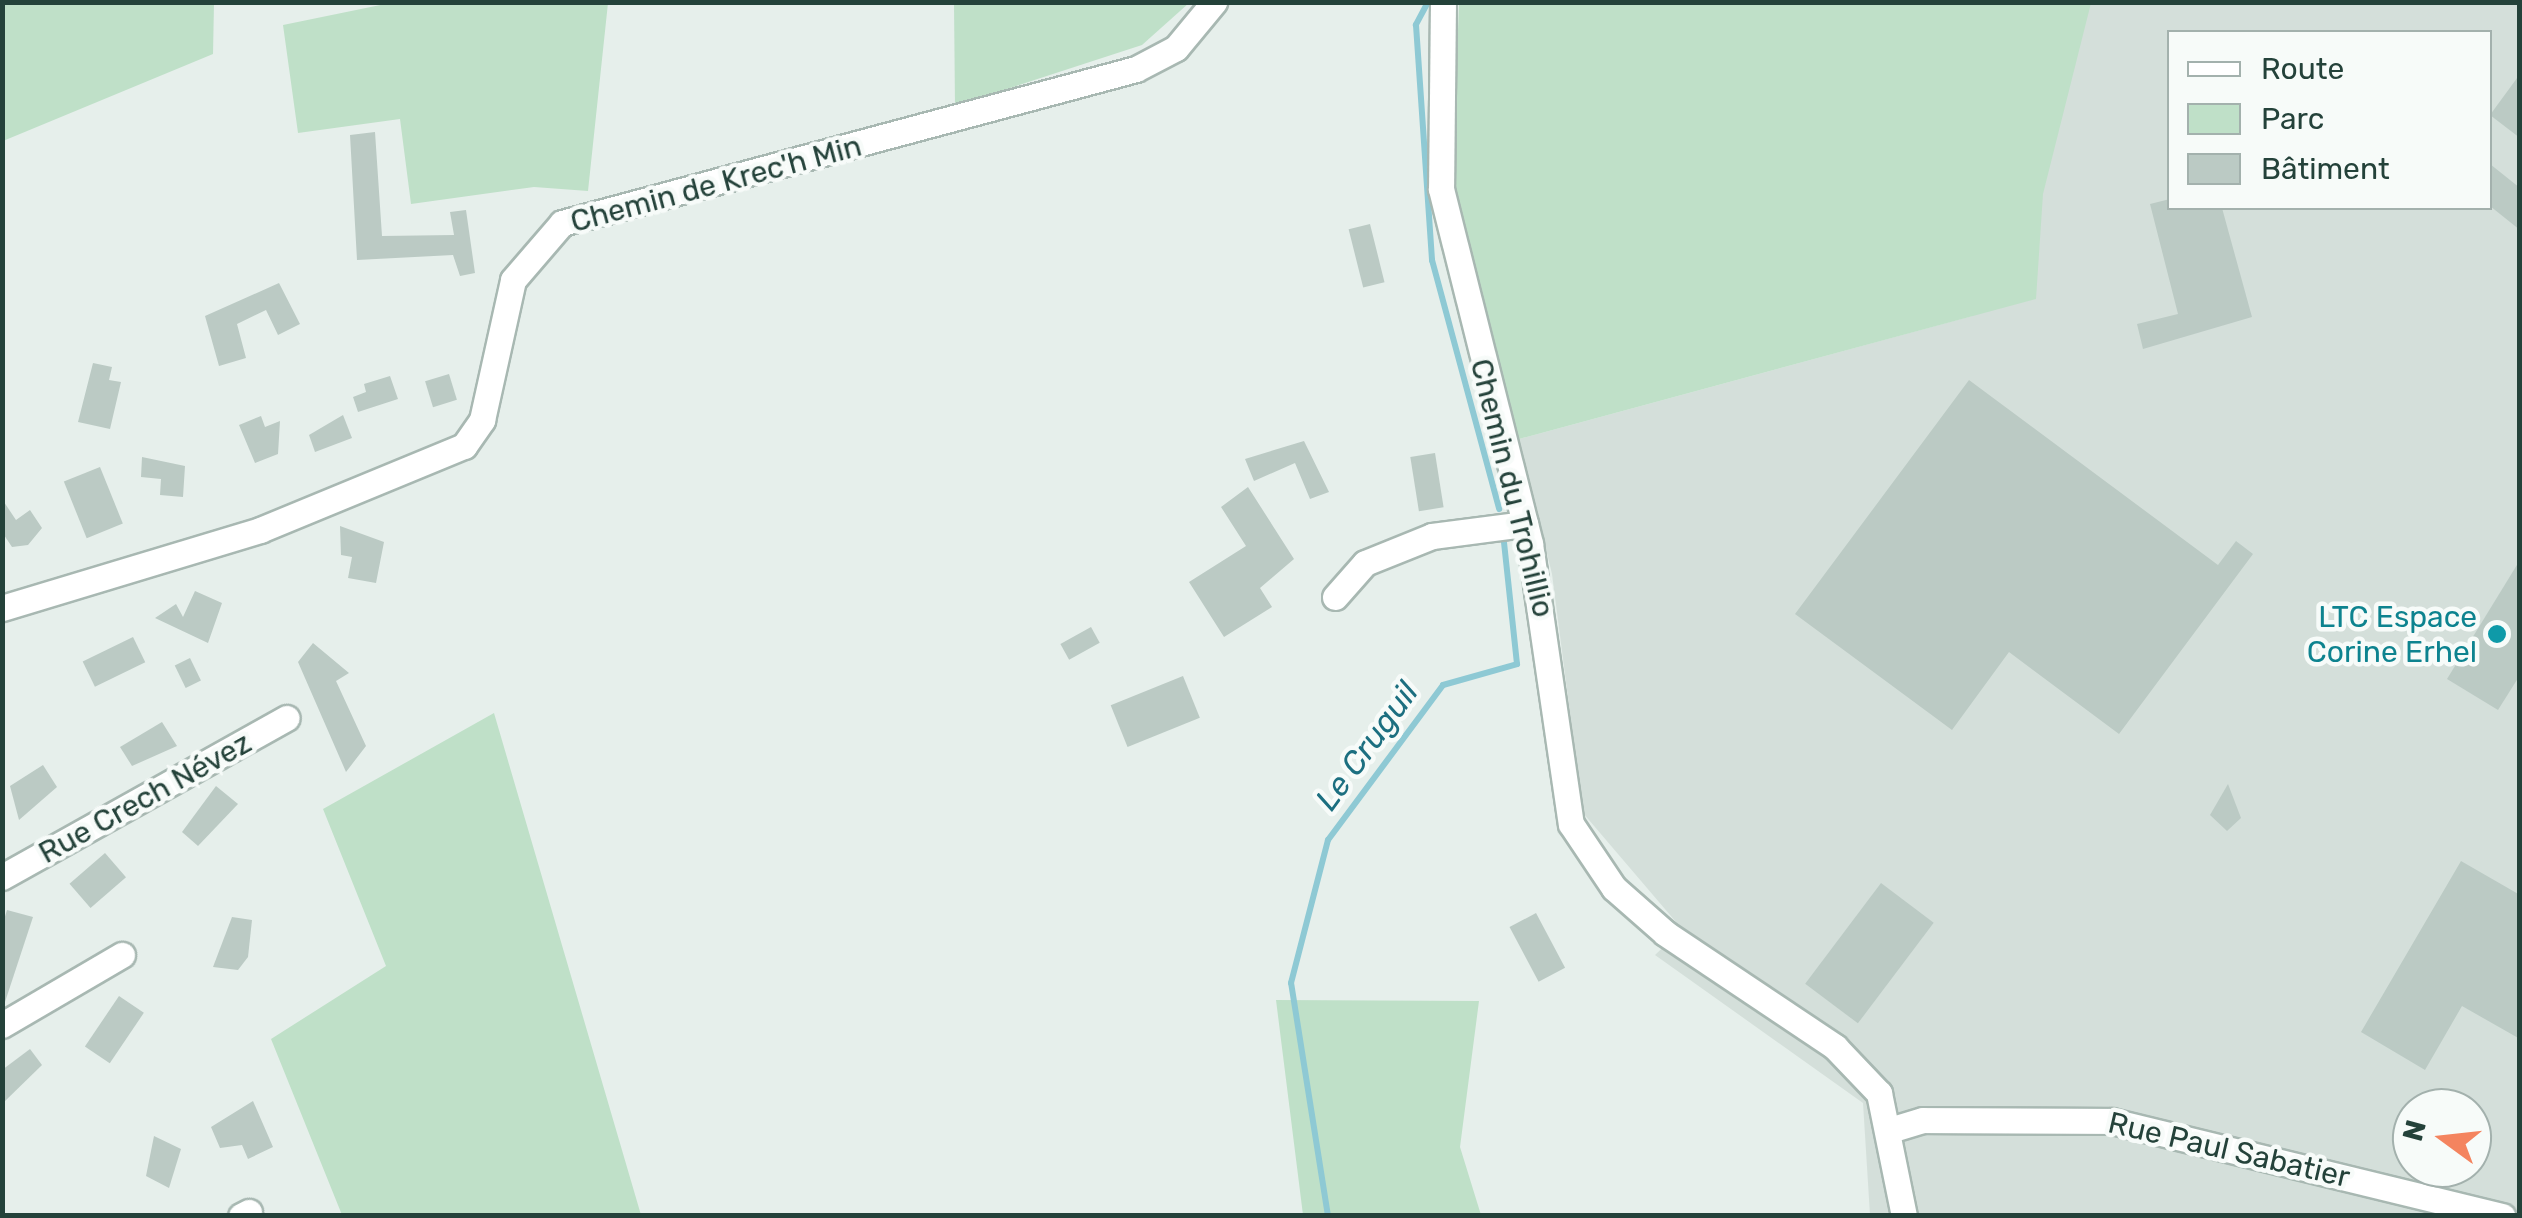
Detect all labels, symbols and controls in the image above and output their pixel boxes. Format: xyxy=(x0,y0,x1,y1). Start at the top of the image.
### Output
legend xyxy=(2167,30,2492,210)
text: Route xyxy=(2261,51,2344,87)
text: Parc xyxy=(2261,101,2324,137)
street label: Chemin de Krec'h Min xyxy=(567,128,865,240)
text: Bâtiment xyxy=(2261,151,2390,187)
street label: Chemin du Trohillio xyxy=(1462,355,1562,621)
place label: LTC Espace Corine Erhel xyxy=(2307,599,2477,670)
marker: LTC Espace Corine Erhel xyxy=(2486,623,2508,645)
water label: Le Cruguil xyxy=(1307,674,1427,818)
street label: Rue Crech Névez xyxy=(33,725,257,871)
north arrow xyxy=(2392,1088,2492,1188)
street label: Rue Paul Sabatier xyxy=(2105,1105,2353,1195)
text: N xyxy=(2396,1117,2433,1145)

